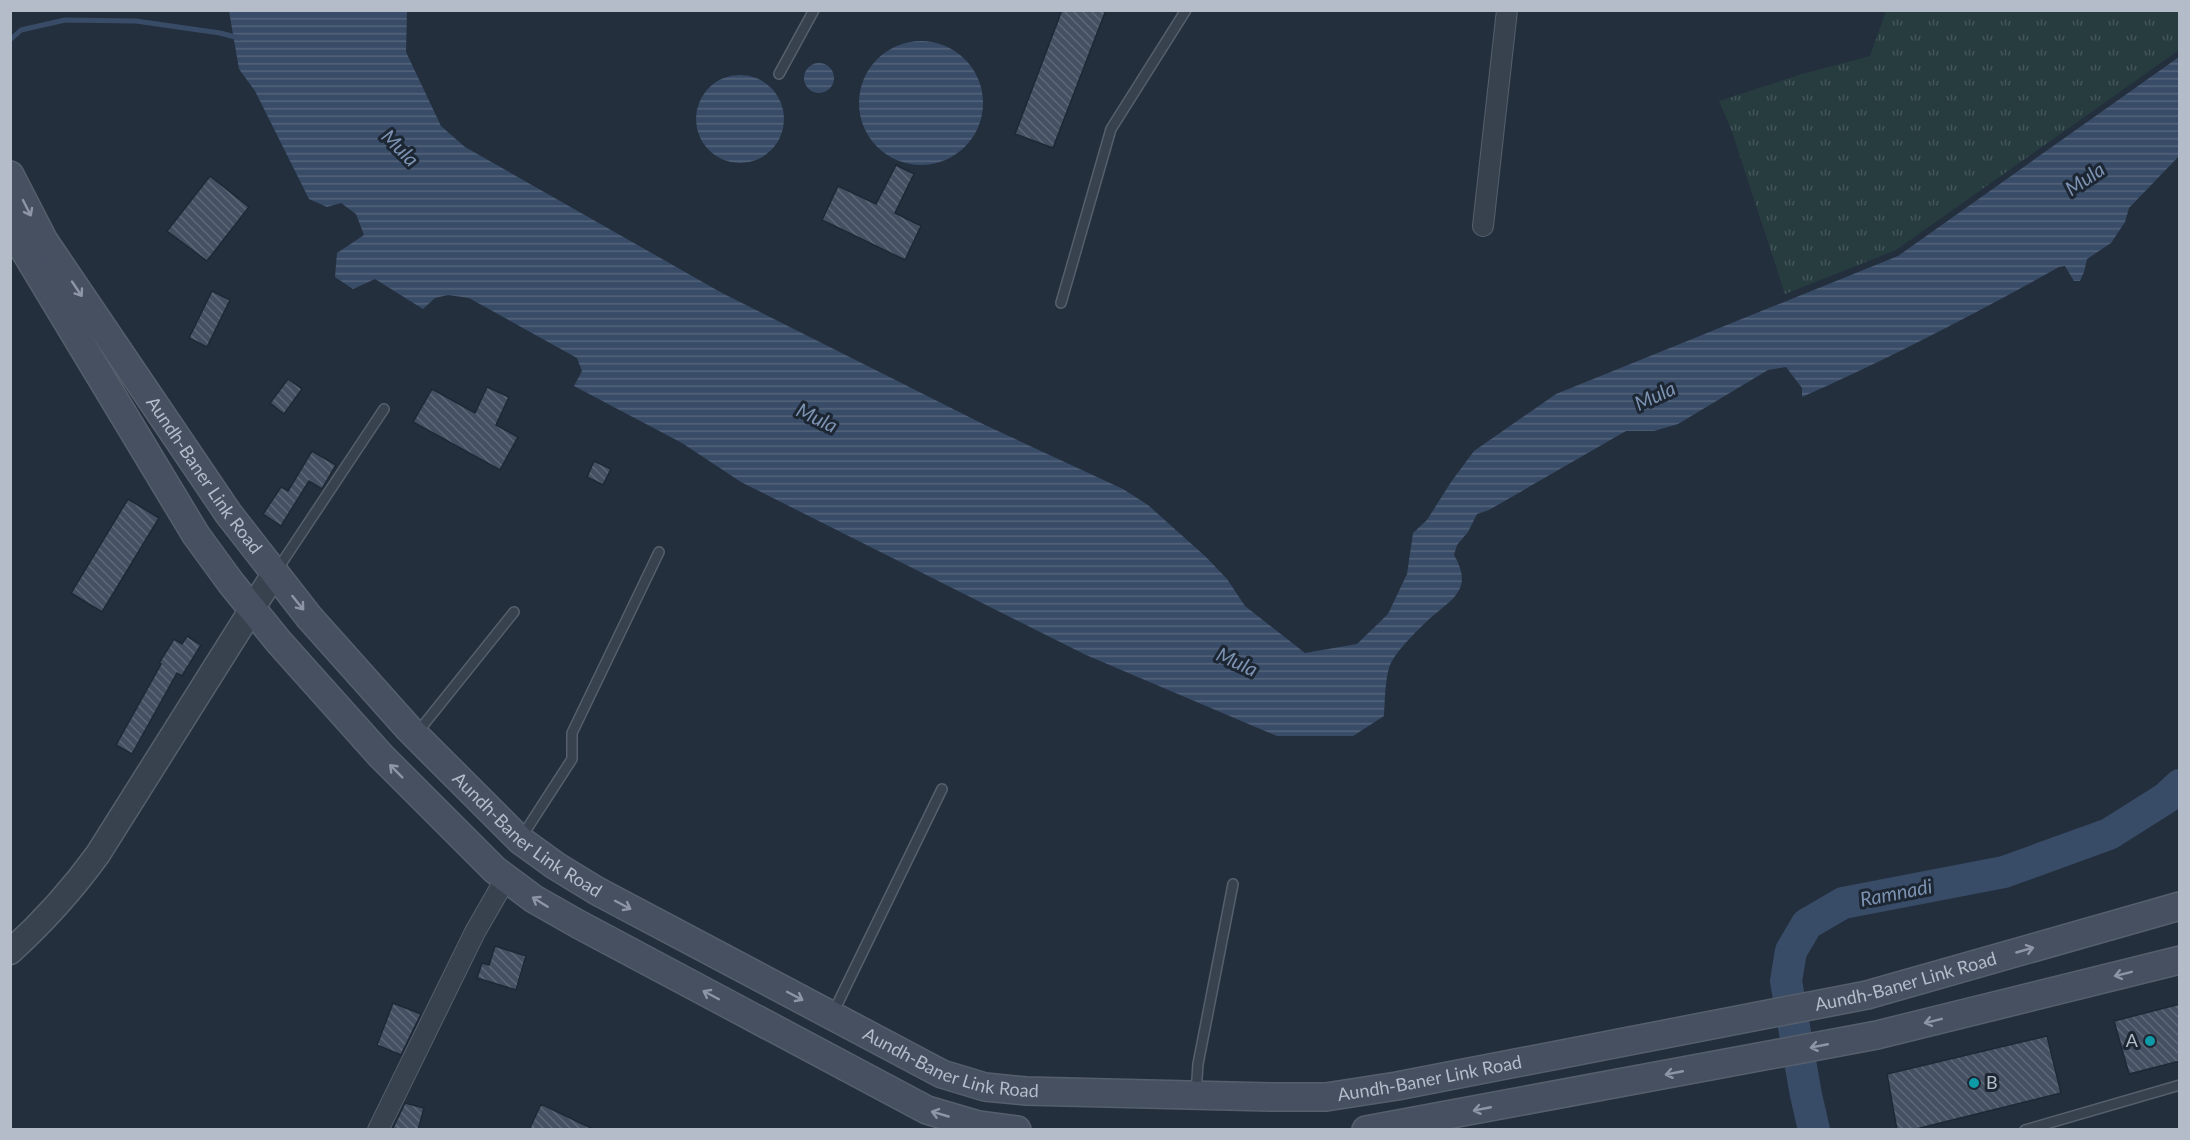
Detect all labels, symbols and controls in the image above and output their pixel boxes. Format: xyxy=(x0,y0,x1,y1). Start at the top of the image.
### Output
water label: Mula xyxy=(377,124,424,171)
water label: Mula xyxy=(2060,156,2109,200)
one-way arrow xyxy=(21,199,33,217)
one-way arrow xyxy=(71,280,83,297)
water label: Mula xyxy=(1630,375,1679,415)
street label: Aundh-Baner Link Road xyxy=(142,392,268,558)
water label: Mula xyxy=(793,397,842,437)
one-way arrow xyxy=(291,595,304,611)
water label: Mula xyxy=(1213,641,1262,681)
one-way arrow xyxy=(389,764,404,779)
street label: Aundh-Baner Link Road xyxy=(449,767,606,901)
water label: Ramnadi xyxy=(1858,873,1934,911)
one-way arrow xyxy=(532,895,549,907)
one-way arrow xyxy=(614,899,631,911)
one-way arrow xyxy=(2015,944,2034,955)
street label: Aundh-Baner Link Road xyxy=(1813,947,1999,1015)
one-way arrow xyxy=(2114,969,2133,980)
one-way arrow xyxy=(703,989,720,1001)
one-way arrow xyxy=(786,991,804,1002)
one-way arrow xyxy=(1924,1016,1943,1028)
street label: Aundh-Baner Link Road xyxy=(860,1022,1039,1101)
place label: A xyxy=(2126,1029,2139,1051)
marker: A xyxy=(2143,1034,2157,1048)
one-way arrow xyxy=(1810,1041,1830,1052)
street label: Aundh-Baner Link Road xyxy=(1336,1050,1524,1105)
one-way arrow xyxy=(1665,1068,1684,1079)
place label: B xyxy=(1986,1071,1998,1093)
marker: B xyxy=(1967,1076,1981,1090)
one-way arrow xyxy=(1473,1104,1493,1115)
one-way arrow xyxy=(930,1108,949,1119)

